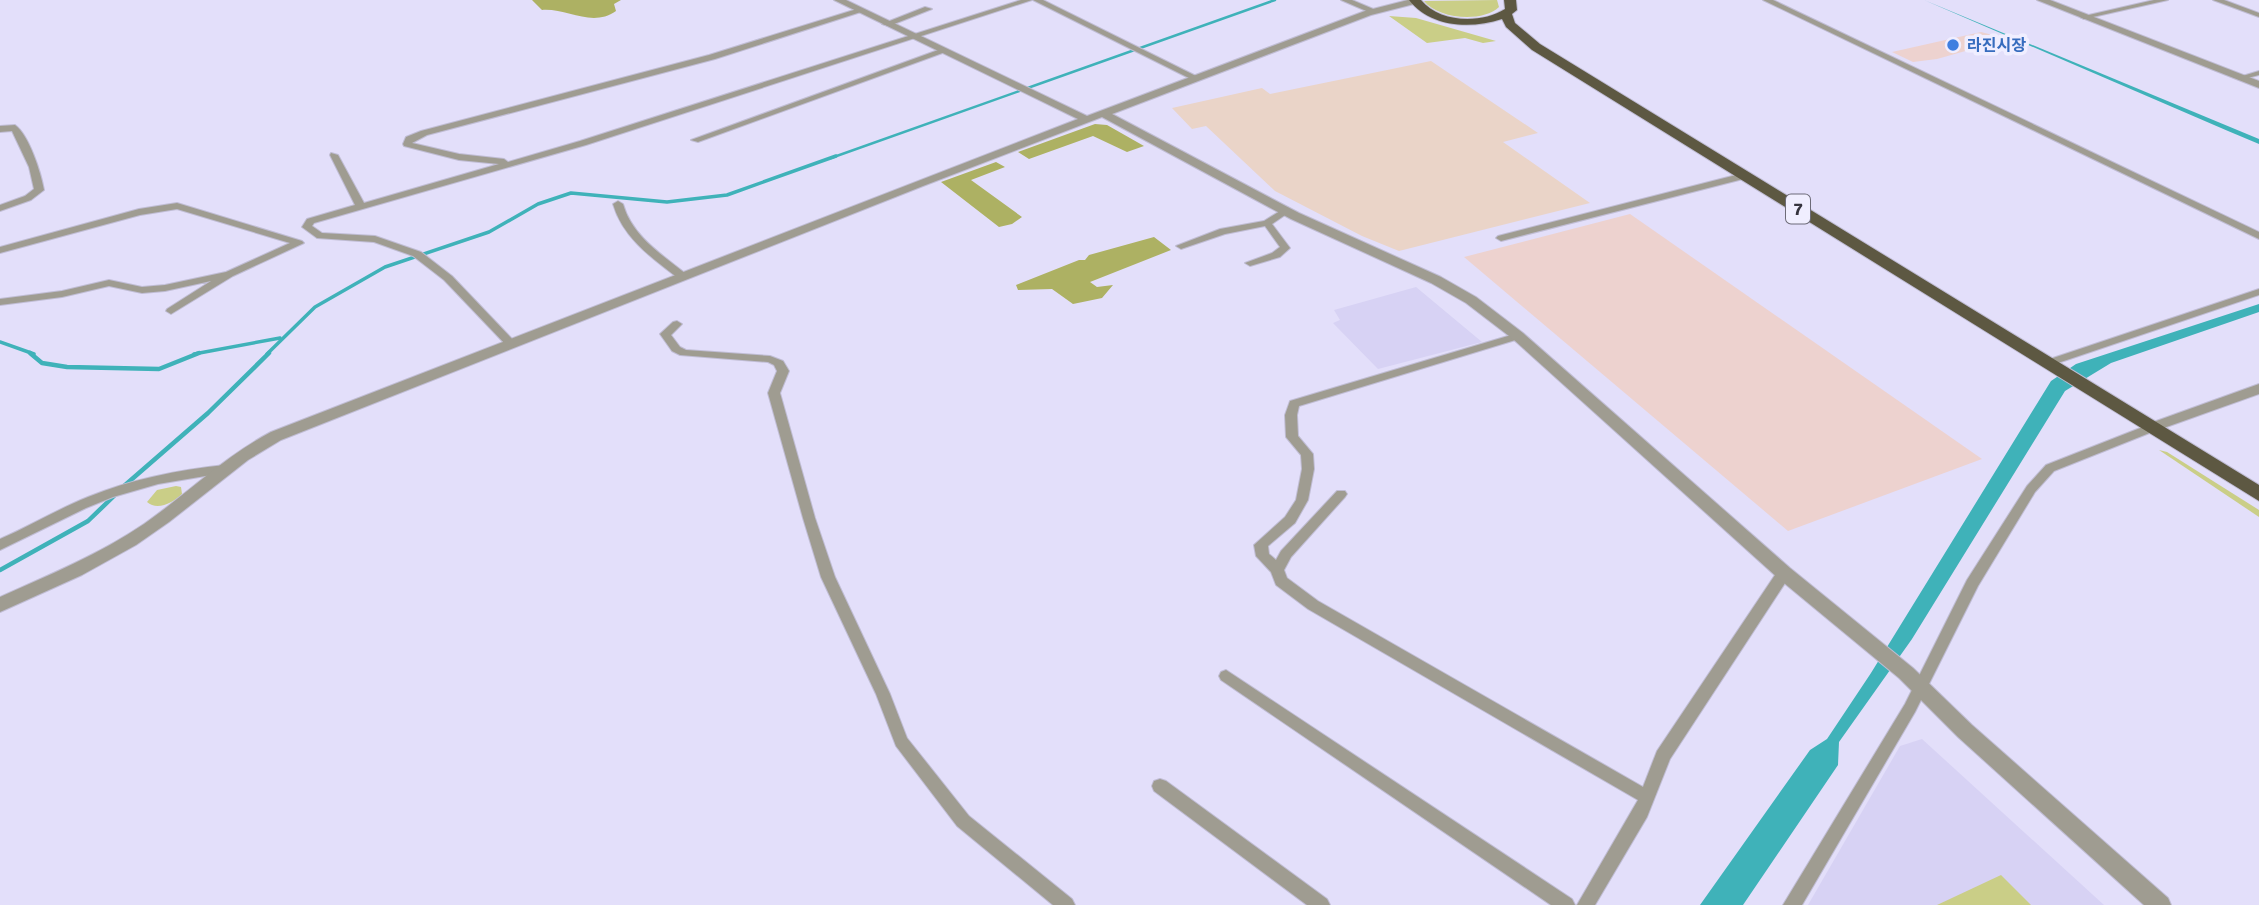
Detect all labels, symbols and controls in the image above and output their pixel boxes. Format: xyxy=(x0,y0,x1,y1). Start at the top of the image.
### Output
place label: 라진시장 xyxy=(1967,36,2026,56)
marker: 라진시장 xyxy=(1945,37,1961,53)
road number: 7 xyxy=(1786,194,1810,224)

